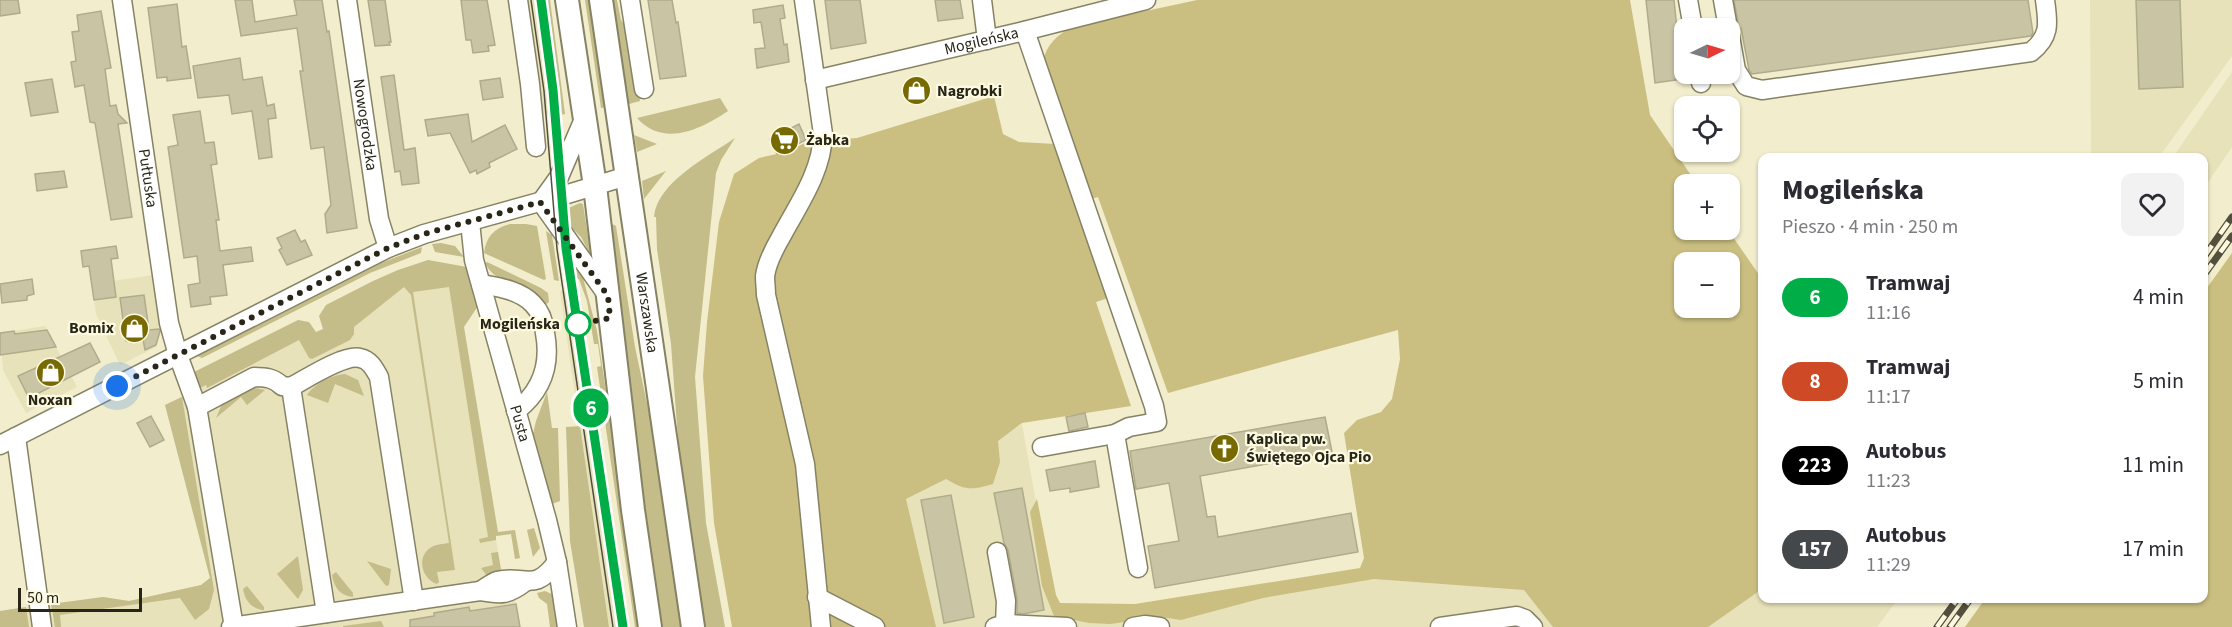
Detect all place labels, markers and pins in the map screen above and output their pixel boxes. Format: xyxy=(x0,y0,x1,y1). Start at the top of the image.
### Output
shop icon: Nagrobki xyxy=(900,75,932,107)
place label: Nagrobki xyxy=(937,80,1002,102)
supermarket icon: Żabka xyxy=(769,124,801,156)
place label: Żabka xyxy=(806,129,849,151)
marker: Mogileńska xyxy=(565,311,591,337)
shop icon: Bomix xyxy=(119,312,151,344)
place label: Mogileńska xyxy=(480,313,560,335)
place label: Bomix xyxy=(69,317,114,339)
shop icon: Noxan xyxy=(34,356,66,388)
place label: Noxan xyxy=(28,389,72,411)
place label: Kaplica pw. Świętego Ojca Pio xyxy=(1246,428,1371,468)
church icon: Kaplica pw. Świętego Ojca Pio xyxy=(1209,432,1241,464)

